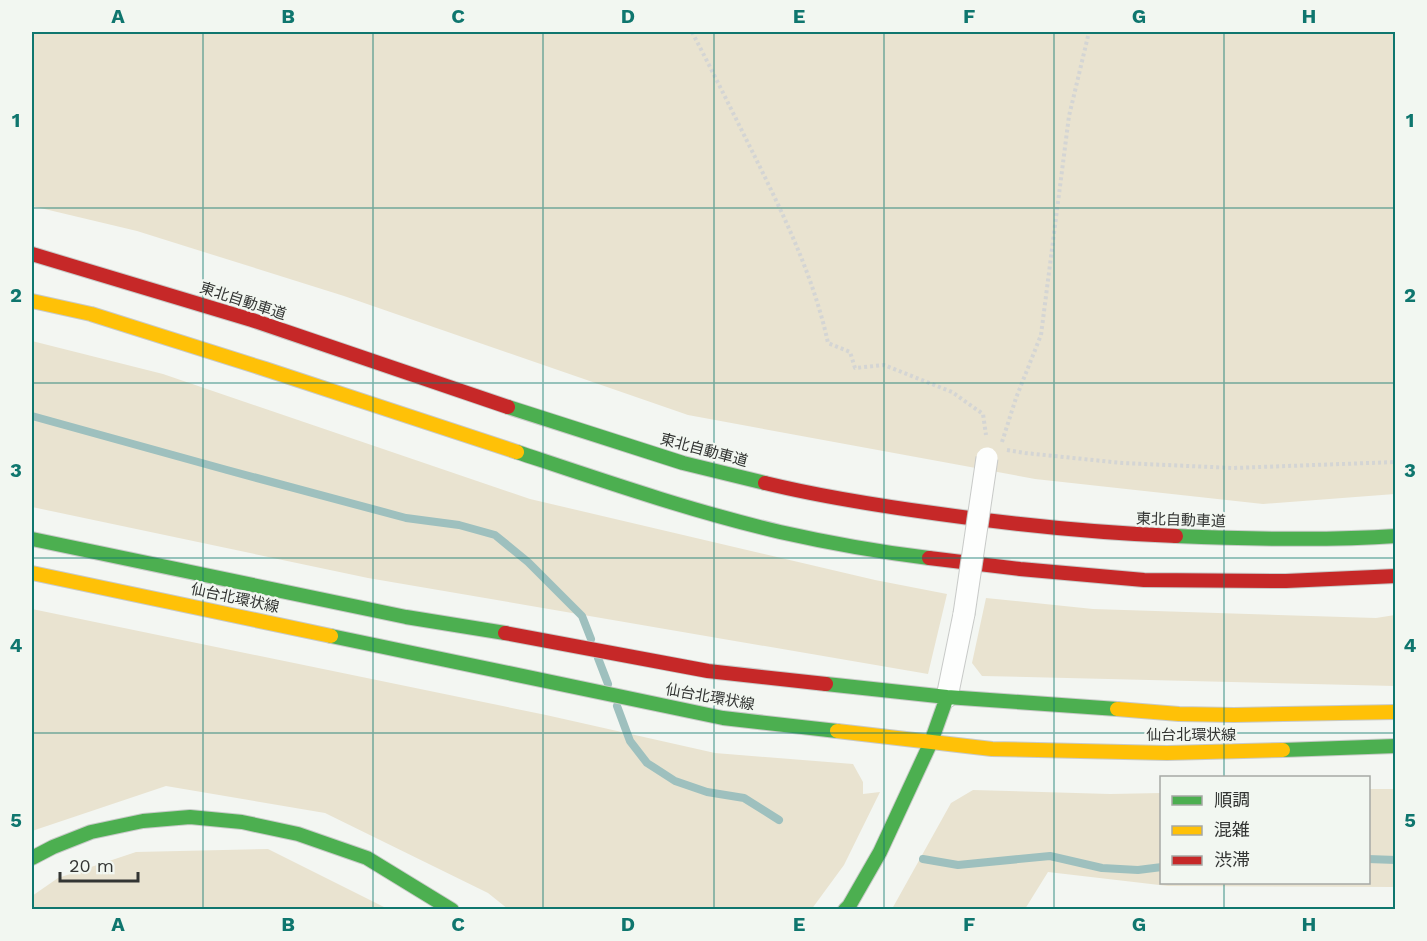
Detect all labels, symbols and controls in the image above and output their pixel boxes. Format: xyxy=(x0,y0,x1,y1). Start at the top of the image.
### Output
text: A xyxy=(111,4,125,28)
text: B xyxy=(281,4,295,28)
text: C xyxy=(451,4,465,28)
text: D xyxy=(621,4,635,28)
text: E xyxy=(793,4,805,28)
text: F xyxy=(963,4,975,28)
text: G xyxy=(1132,4,1146,28)
text: H xyxy=(1302,4,1316,28)
text: 1 xyxy=(12,108,20,132)
text: 1 xyxy=(1406,108,1414,132)
street label: 東北自動車道 xyxy=(197,279,289,323)
text: 2 xyxy=(10,283,22,307)
text: 2 xyxy=(1404,283,1416,307)
street label: 東北自動車道 xyxy=(658,430,750,470)
text: 3 xyxy=(10,458,22,482)
text: 3 xyxy=(1404,458,1416,482)
street label: 東北自動車道 xyxy=(1136,509,1226,531)
street label: 仙台北環状線 xyxy=(189,580,281,616)
text: 4 xyxy=(10,633,23,657)
text: 4 xyxy=(1404,633,1417,657)
street label: 仙台北環状線 xyxy=(664,680,756,714)
street label: 仙台北環状線 xyxy=(1146,726,1236,744)
legend xyxy=(1160,776,1370,884)
text: 順調 xyxy=(1214,789,1250,810)
text: 5 xyxy=(10,808,22,832)
text: 5 xyxy=(1404,808,1416,832)
text: 混雑 xyxy=(1214,819,1250,840)
scale bar xyxy=(60,845,138,883)
text: 渋滞 xyxy=(1214,849,1250,870)
text: 20 m xyxy=(69,855,114,876)
text: A xyxy=(111,912,125,936)
text: B xyxy=(281,912,295,936)
text: C xyxy=(451,912,465,936)
text: D xyxy=(621,912,635,936)
text: E xyxy=(793,912,805,936)
text: F xyxy=(963,912,975,936)
text: G xyxy=(1132,912,1146,936)
text: H xyxy=(1302,912,1316,936)

